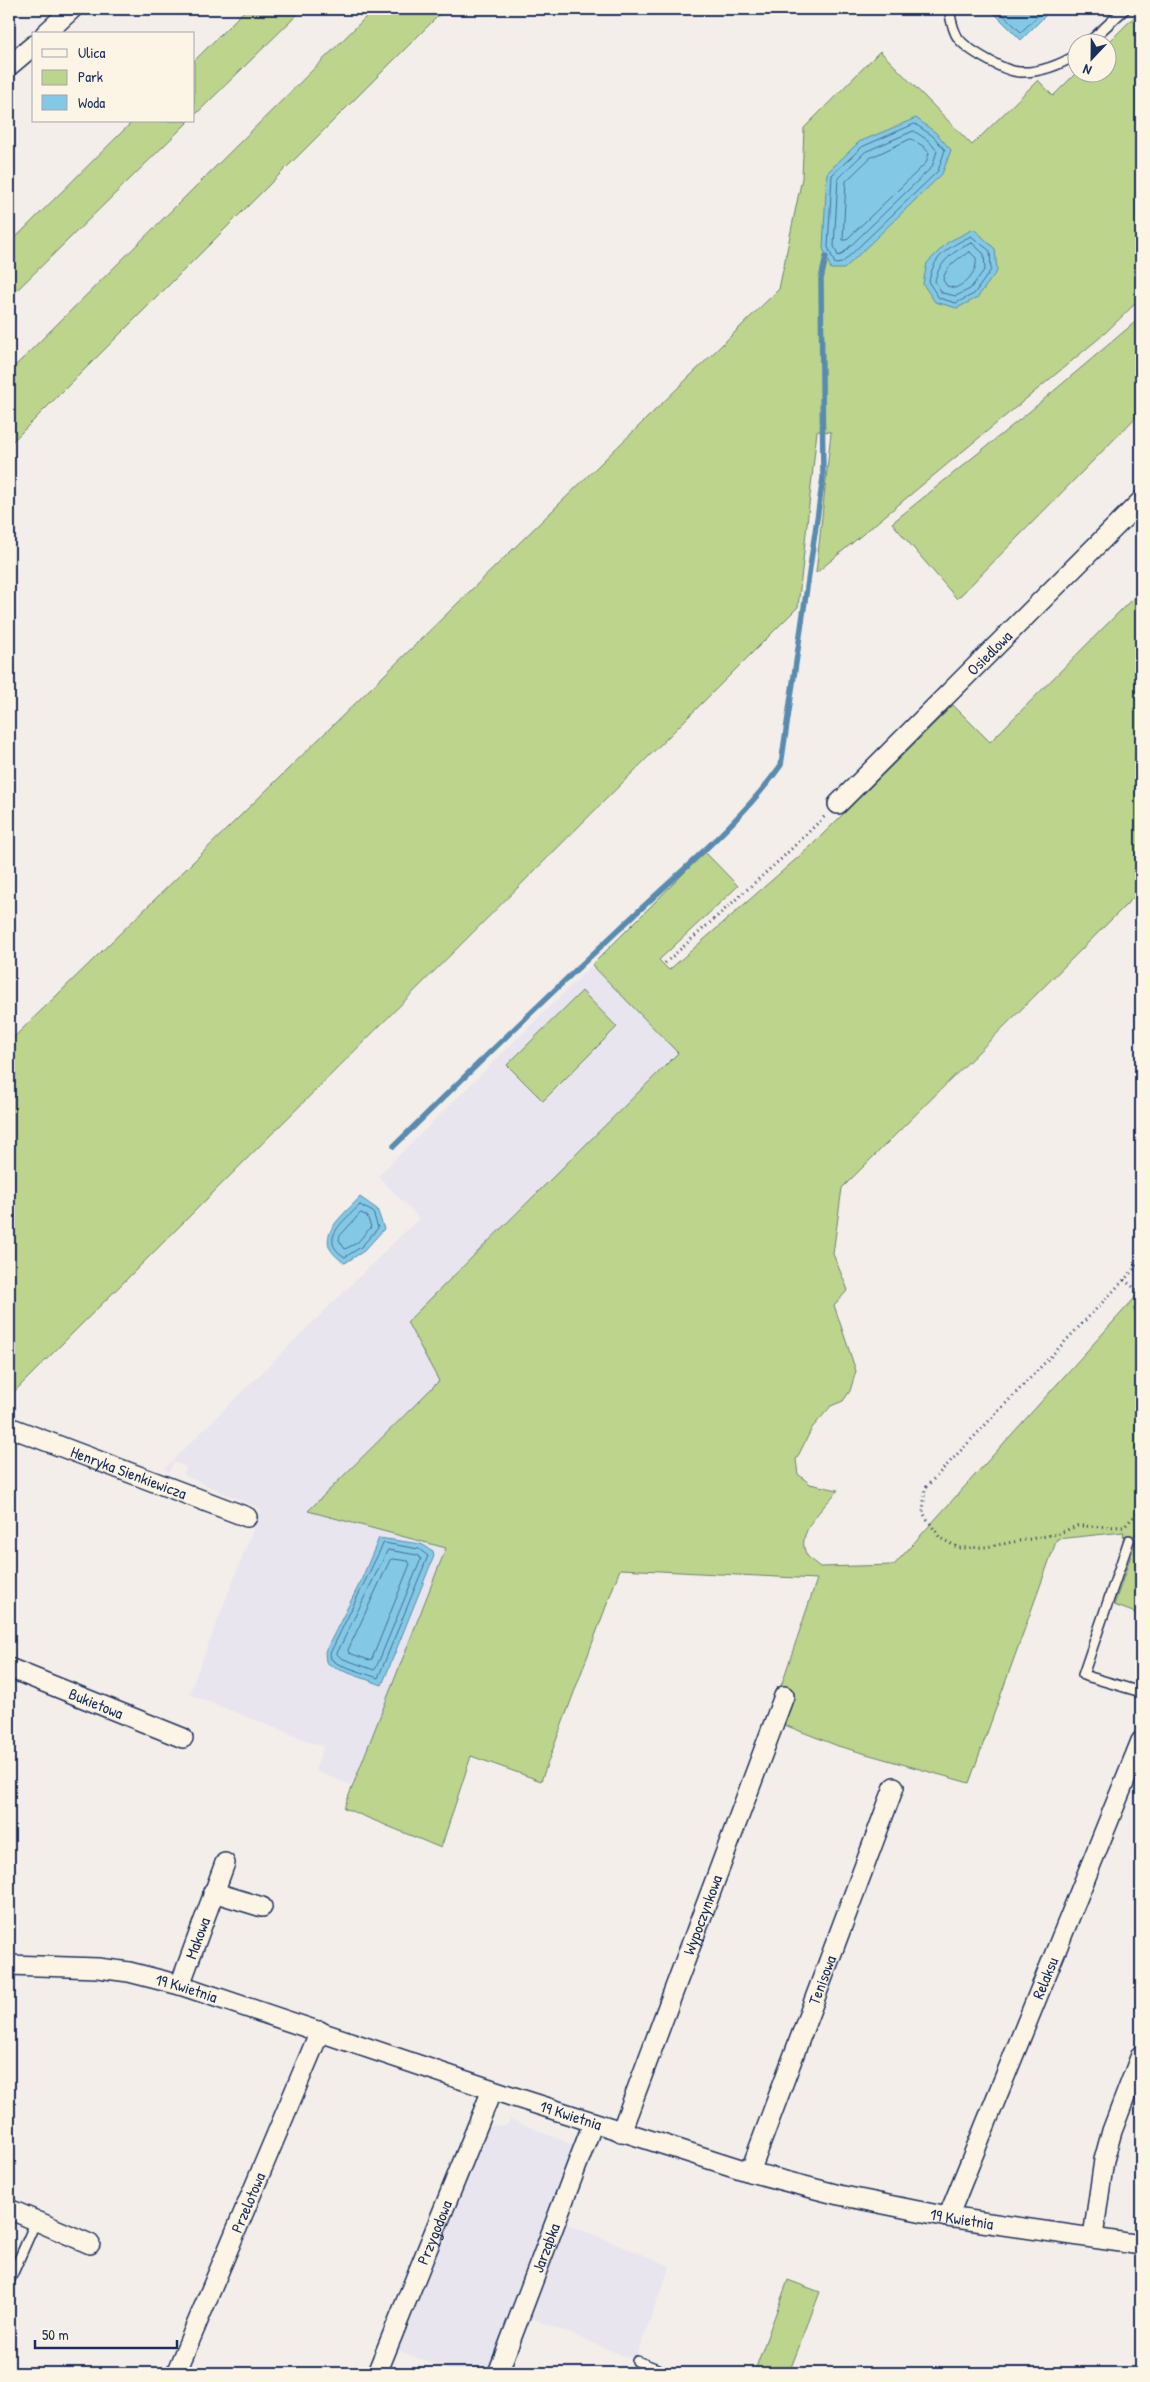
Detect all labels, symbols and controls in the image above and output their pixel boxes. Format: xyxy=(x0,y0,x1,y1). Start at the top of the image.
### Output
legend xyxy=(32,32,195,122)
north arrow xyxy=(1068,32,1118,82)
text: Ulica xyxy=(78,42,105,63)
text: N xyxy=(1079,60,1094,81)
text: Park xyxy=(78,66,103,87)
text: Woda xyxy=(78,92,105,113)
street label: Osiedlowa xyxy=(962,625,1017,680)
street label: Henryka Sienkiewicza xyxy=(68,1440,190,1504)
street label: Bukietowa xyxy=(66,1682,127,1724)
street label: Wypoczynkowa xyxy=(677,1872,727,1958)
street label: Makowa xyxy=(180,1914,215,1962)
street label: Tenisowa xyxy=(803,1952,841,2008)
street label: Relaksu xyxy=(1027,1953,1064,2002)
street label: 19 Kwietnia xyxy=(153,1968,220,2008)
street label: 19 Kwietnia xyxy=(537,2095,605,2135)
street label: Przelotowa xyxy=(225,2169,270,2236)
street label: Przygodowa xyxy=(411,2197,457,2268)
street label: 19 Kwietnia xyxy=(928,2203,995,2234)
street label: Jarząbka xyxy=(526,2220,565,2275)
scale bar xyxy=(35,2317,178,2349)
text: 50 m xyxy=(42,2324,69,2345)

